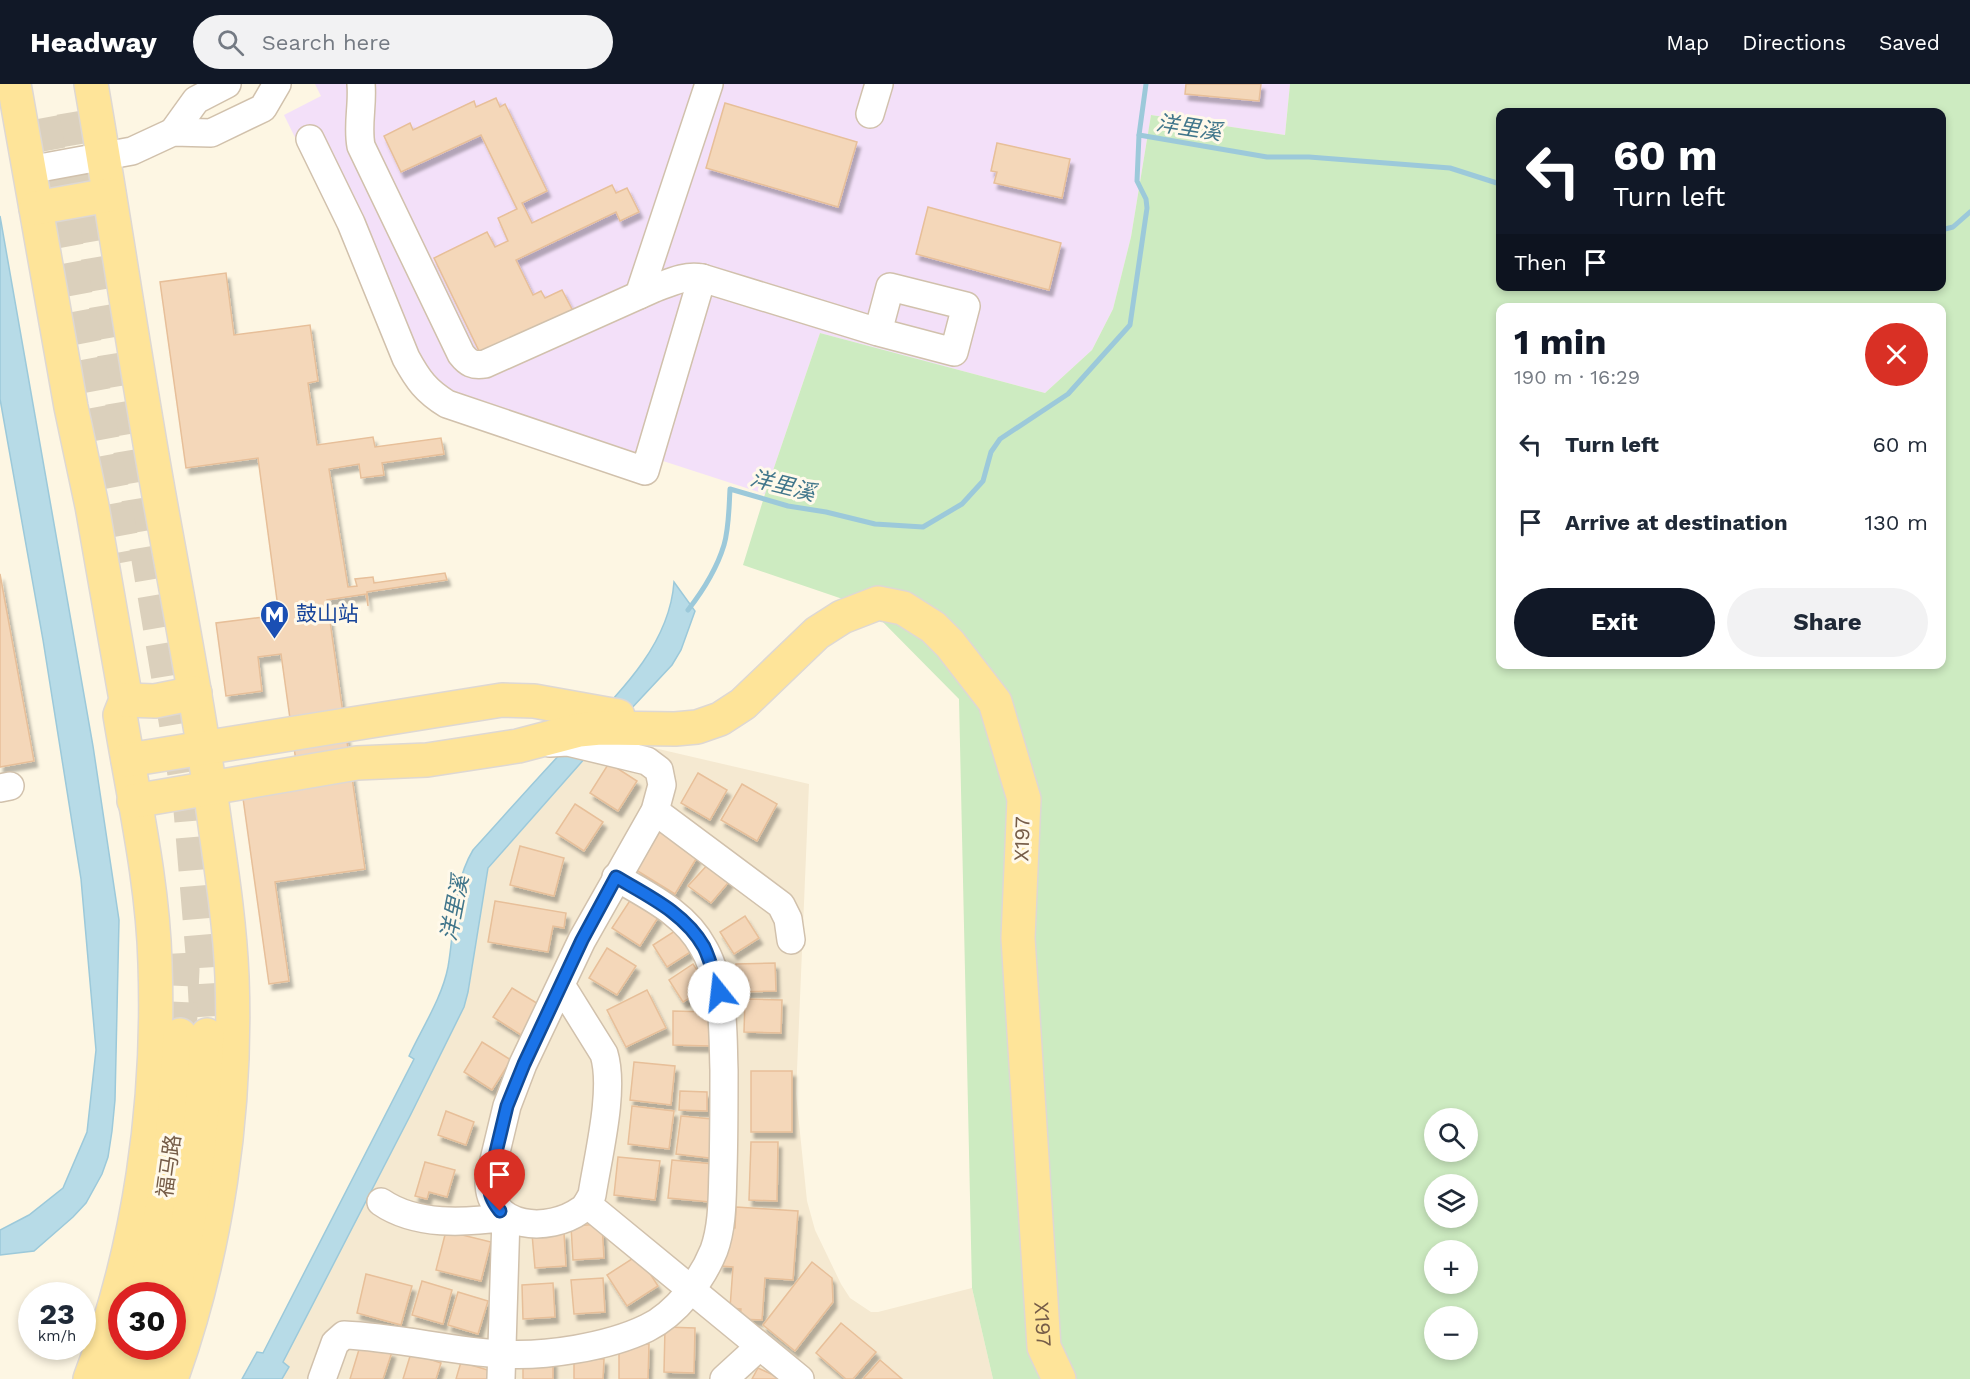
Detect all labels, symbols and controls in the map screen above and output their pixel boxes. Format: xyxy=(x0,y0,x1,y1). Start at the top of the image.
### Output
search box xyxy=(193,15,613,69)
text: Headway xyxy=(30,26,157,59)
icon: search xyxy=(214,26,247,59)
text: Search here xyxy=(262,30,391,55)
text: Map xyxy=(1666,30,1709,55)
text: Directions xyxy=(1742,30,1846,55)
text: Saved xyxy=(1879,30,1940,55)
water label: 洋里溪 xyxy=(1154,110,1225,145)
text: 60 m xyxy=(1613,131,1717,180)
icon: left xyxy=(1514,132,1592,210)
text: Turn left xyxy=(1613,181,1725,213)
icon: arrive xyxy=(1579,246,1612,279)
text: Then xyxy=(1514,250,1567,275)
text: 1 min xyxy=(1514,321,1606,363)
button: close xyxy=(1865,323,1928,386)
text: 190 m · 16:29 xyxy=(1514,365,1640,389)
icon: left xyxy=(1514,428,1547,461)
text: Turn left xyxy=(1565,432,1659,457)
text: 60 m xyxy=(1872,432,1928,457)
water label: 洋里溪 xyxy=(748,465,820,506)
icon: arrive xyxy=(1514,506,1547,539)
text: Arrive at destination xyxy=(1565,510,1788,535)
text: 130 m xyxy=(1864,510,1928,535)
button: Exit xyxy=(1514,588,1715,657)
button: Share xyxy=(1727,588,1928,657)
metro station icon: 鼓山站 xyxy=(259,598,291,640)
place label: 鼓山站 xyxy=(296,601,359,626)
street label: X197 xyxy=(1008,816,1035,862)
water label: 洋里溪 xyxy=(436,871,473,943)
position arrow xyxy=(687,960,751,1024)
map controls xyxy=(1424,1108,1478,1360)
button: search xyxy=(1424,1108,1478,1162)
street label: 福马路 xyxy=(152,1133,185,1199)
pin xyxy=(474,1149,525,1211)
icon: arrive xyxy=(483,1158,516,1191)
button: layers xyxy=(1424,1174,1478,1228)
button: + xyxy=(1424,1240,1478,1294)
speed limit sign: 30 xyxy=(108,1282,186,1360)
text: 23 xyxy=(39,1296,75,1331)
street label: X197 xyxy=(1029,1301,1057,1348)
button: − xyxy=(1424,1306,1478,1360)
text: km/h xyxy=(38,1327,76,1345)

